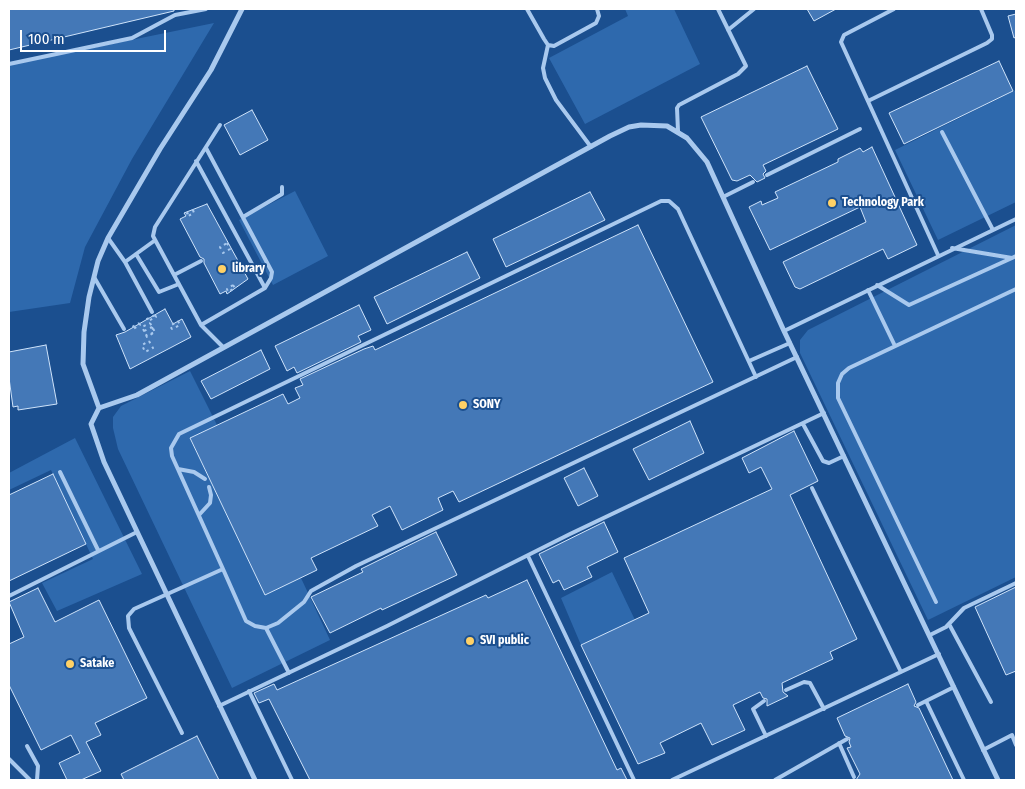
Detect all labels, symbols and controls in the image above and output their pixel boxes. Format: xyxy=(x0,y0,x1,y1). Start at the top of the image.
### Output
scale bar xyxy=(22,20,169,52)
text: 100 m xyxy=(28,30,65,48)
place label: Technology Park xyxy=(842,196,924,210)
marker: Technology Park xyxy=(826,197,838,209)
place label: library xyxy=(232,262,265,276)
marker: library xyxy=(216,263,228,275)
place label: SONY xyxy=(473,398,500,412)
marker: SONY xyxy=(457,399,469,411)
place label: SVI public xyxy=(480,634,529,648)
marker: SVI public xyxy=(464,635,476,647)
place label: Satake xyxy=(80,657,114,671)
marker: Satake xyxy=(64,658,76,670)

